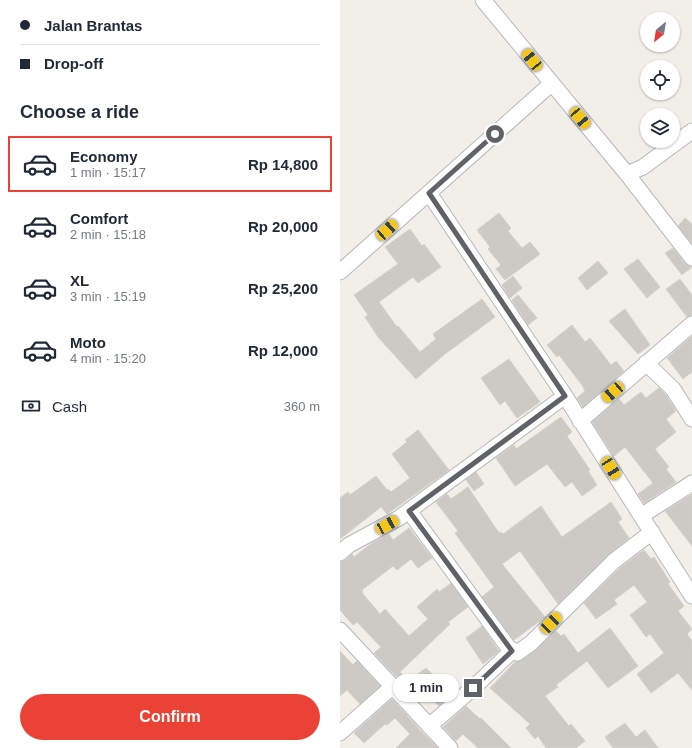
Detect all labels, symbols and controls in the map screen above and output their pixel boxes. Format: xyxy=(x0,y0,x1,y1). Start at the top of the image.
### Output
north arrow xyxy=(640,12,680,52)
map controls xyxy=(640,12,680,148)
text: Jalan Brantas xyxy=(44,17,142,34)
car xyxy=(520,47,544,73)
text: Drop-off xyxy=(44,55,103,72)
button: locate xyxy=(640,60,680,100)
text: Choose a ride xyxy=(20,102,139,122)
car xyxy=(568,105,592,131)
button: layers xyxy=(640,108,680,148)
route start xyxy=(486,125,504,143)
icon: car xyxy=(22,146,58,182)
text: Economy xyxy=(70,148,138,165)
text: Rp 14,800 xyxy=(248,156,318,173)
text: 1 min · 15:17 xyxy=(70,165,146,180)
icon: car xyxy=(22,208,58,244)
text: Comfort xyxy=(70,210,128,227)
text: Rp 20,000 xyxy=(248,218,318,235)
car xyxy=(374,218,400,242)
text: 2 min · 15:18 xyxy=(70,227,146,242)
icon: car xyxy=(22,270,58,306)
text: XL xyxy=(70,272,89,289)
text: Rp 25,200 xyxy=(248,280,318,297)
text: 3 min · 15:19 xyxy=(70,289,146,304)
icon: car xyxy=(22,332,58,368)
text: Moto xyxy=(70,334,106,351)
text: Rp 12,000 xyxy=(248,342,318,359)
text: 4 min · 15:20 xyxy=(70,351,146,366)
car xyxy=(600,380,626,404)
icon: cash xyxy=(20,395,42,417)
text: Cash xyxy=(52,398,87,415)
text: 360 m xyxy=(284,399,320,414)
car xyxy=(599,455,623,481)
car xyxy=(374,514,400,536)
car xyxy=(538,610,564,636)
callout: 1 min xyxy=(393,674,459,702)
route end xyxy=(464,679,482,697)
text: 1 min xyxy=(409,680,443,695)
button: Confirm xyxy=(20,694,320,740)

